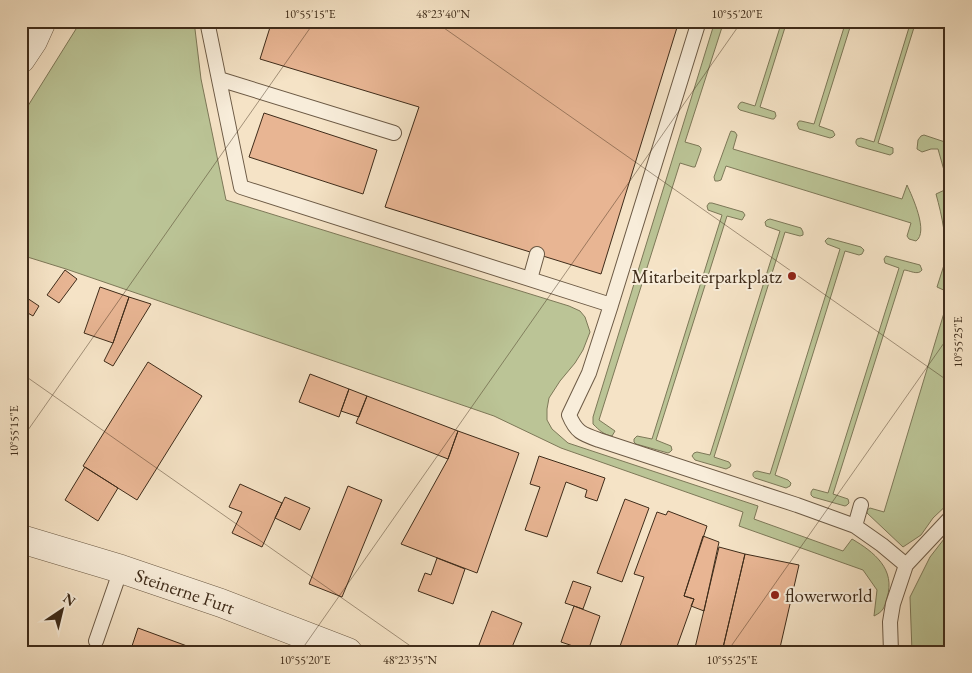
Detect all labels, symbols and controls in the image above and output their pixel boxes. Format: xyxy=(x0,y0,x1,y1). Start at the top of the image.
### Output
text: 10°55'15"E xyxy=(284,6,336,22)
text: 48°23'40"N xyxy=(416,6,470,22)
text: 10°55'20"E xyxy=(711,6,763,22)
place label: Mitarbeiterparkplatz xyxy=(632,264,783,289)
marker: Mitarbeiterparkplatz xyxy=(786,270,798,282)
text: 10°55'25"E xyxy=(950,316,966,368)
text: 10°55'15"E xyxy=(6,405,22,457)
street label: Steinerne Furt xyxy=(132,562,239,620)
place label: flowerworld xyxy=(785,583,873,608)
north arrow xyxy=(38,586,88,636)
text: N xyxy=(60,589,80,610)
marker: flowerworld xyxy=(769,589,781,601)
text: 10°55'20"E xyxy=(279,652,331,668)
text: 48°23'35"N xyxy=(383,652,437,668)
text: 10°55'25"E xyxy=(706,652,758,668)

